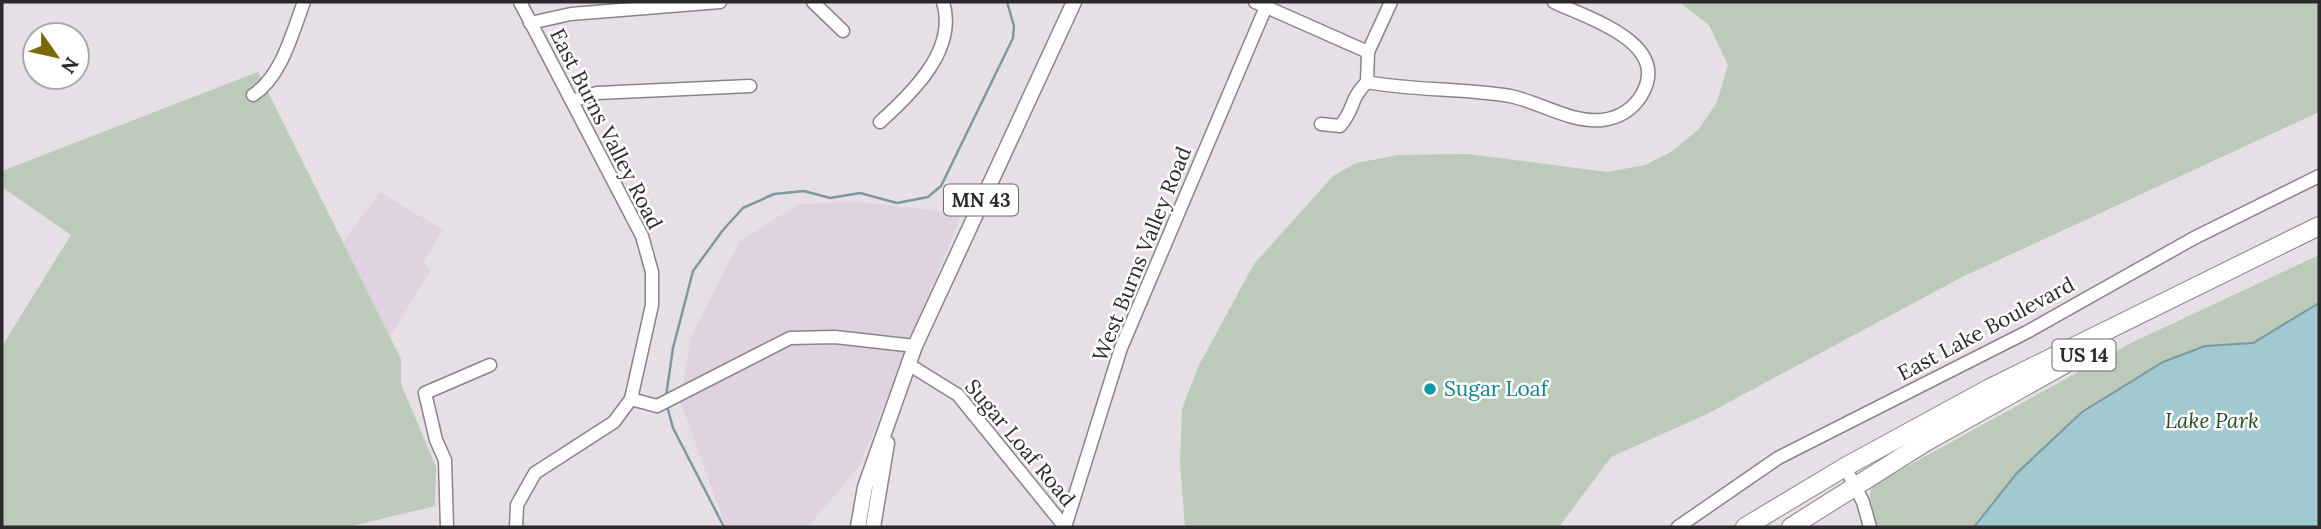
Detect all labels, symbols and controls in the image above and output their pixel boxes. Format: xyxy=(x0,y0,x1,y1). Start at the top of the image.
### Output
north arrow xyxy=(21,21,91,91)
street label: East Burns Valley Road xyxy=(544,24,669,234)
text: N xyxy=(56,53,84,79)
street label: West Burns Valley Road xyxy=(1086,142,1197,365)
road number: MN 43 xyxy=(944,184,1018,216)
street label: East Lake Boulevard xyxy=(1893,271,2079,387)
road number: US 14 xyxy=(2052,340,2116,370)
street label: Sugar Loaf Road xyxy=(959,373,1081,512)
place label: Sugar Loaf xyxy=(1444,375,1550,402)
marker: Sugar Loaf xyxy=(1422,381,1438,397)
park label: Lake Park xyxy=(2165,407,2259,434)

